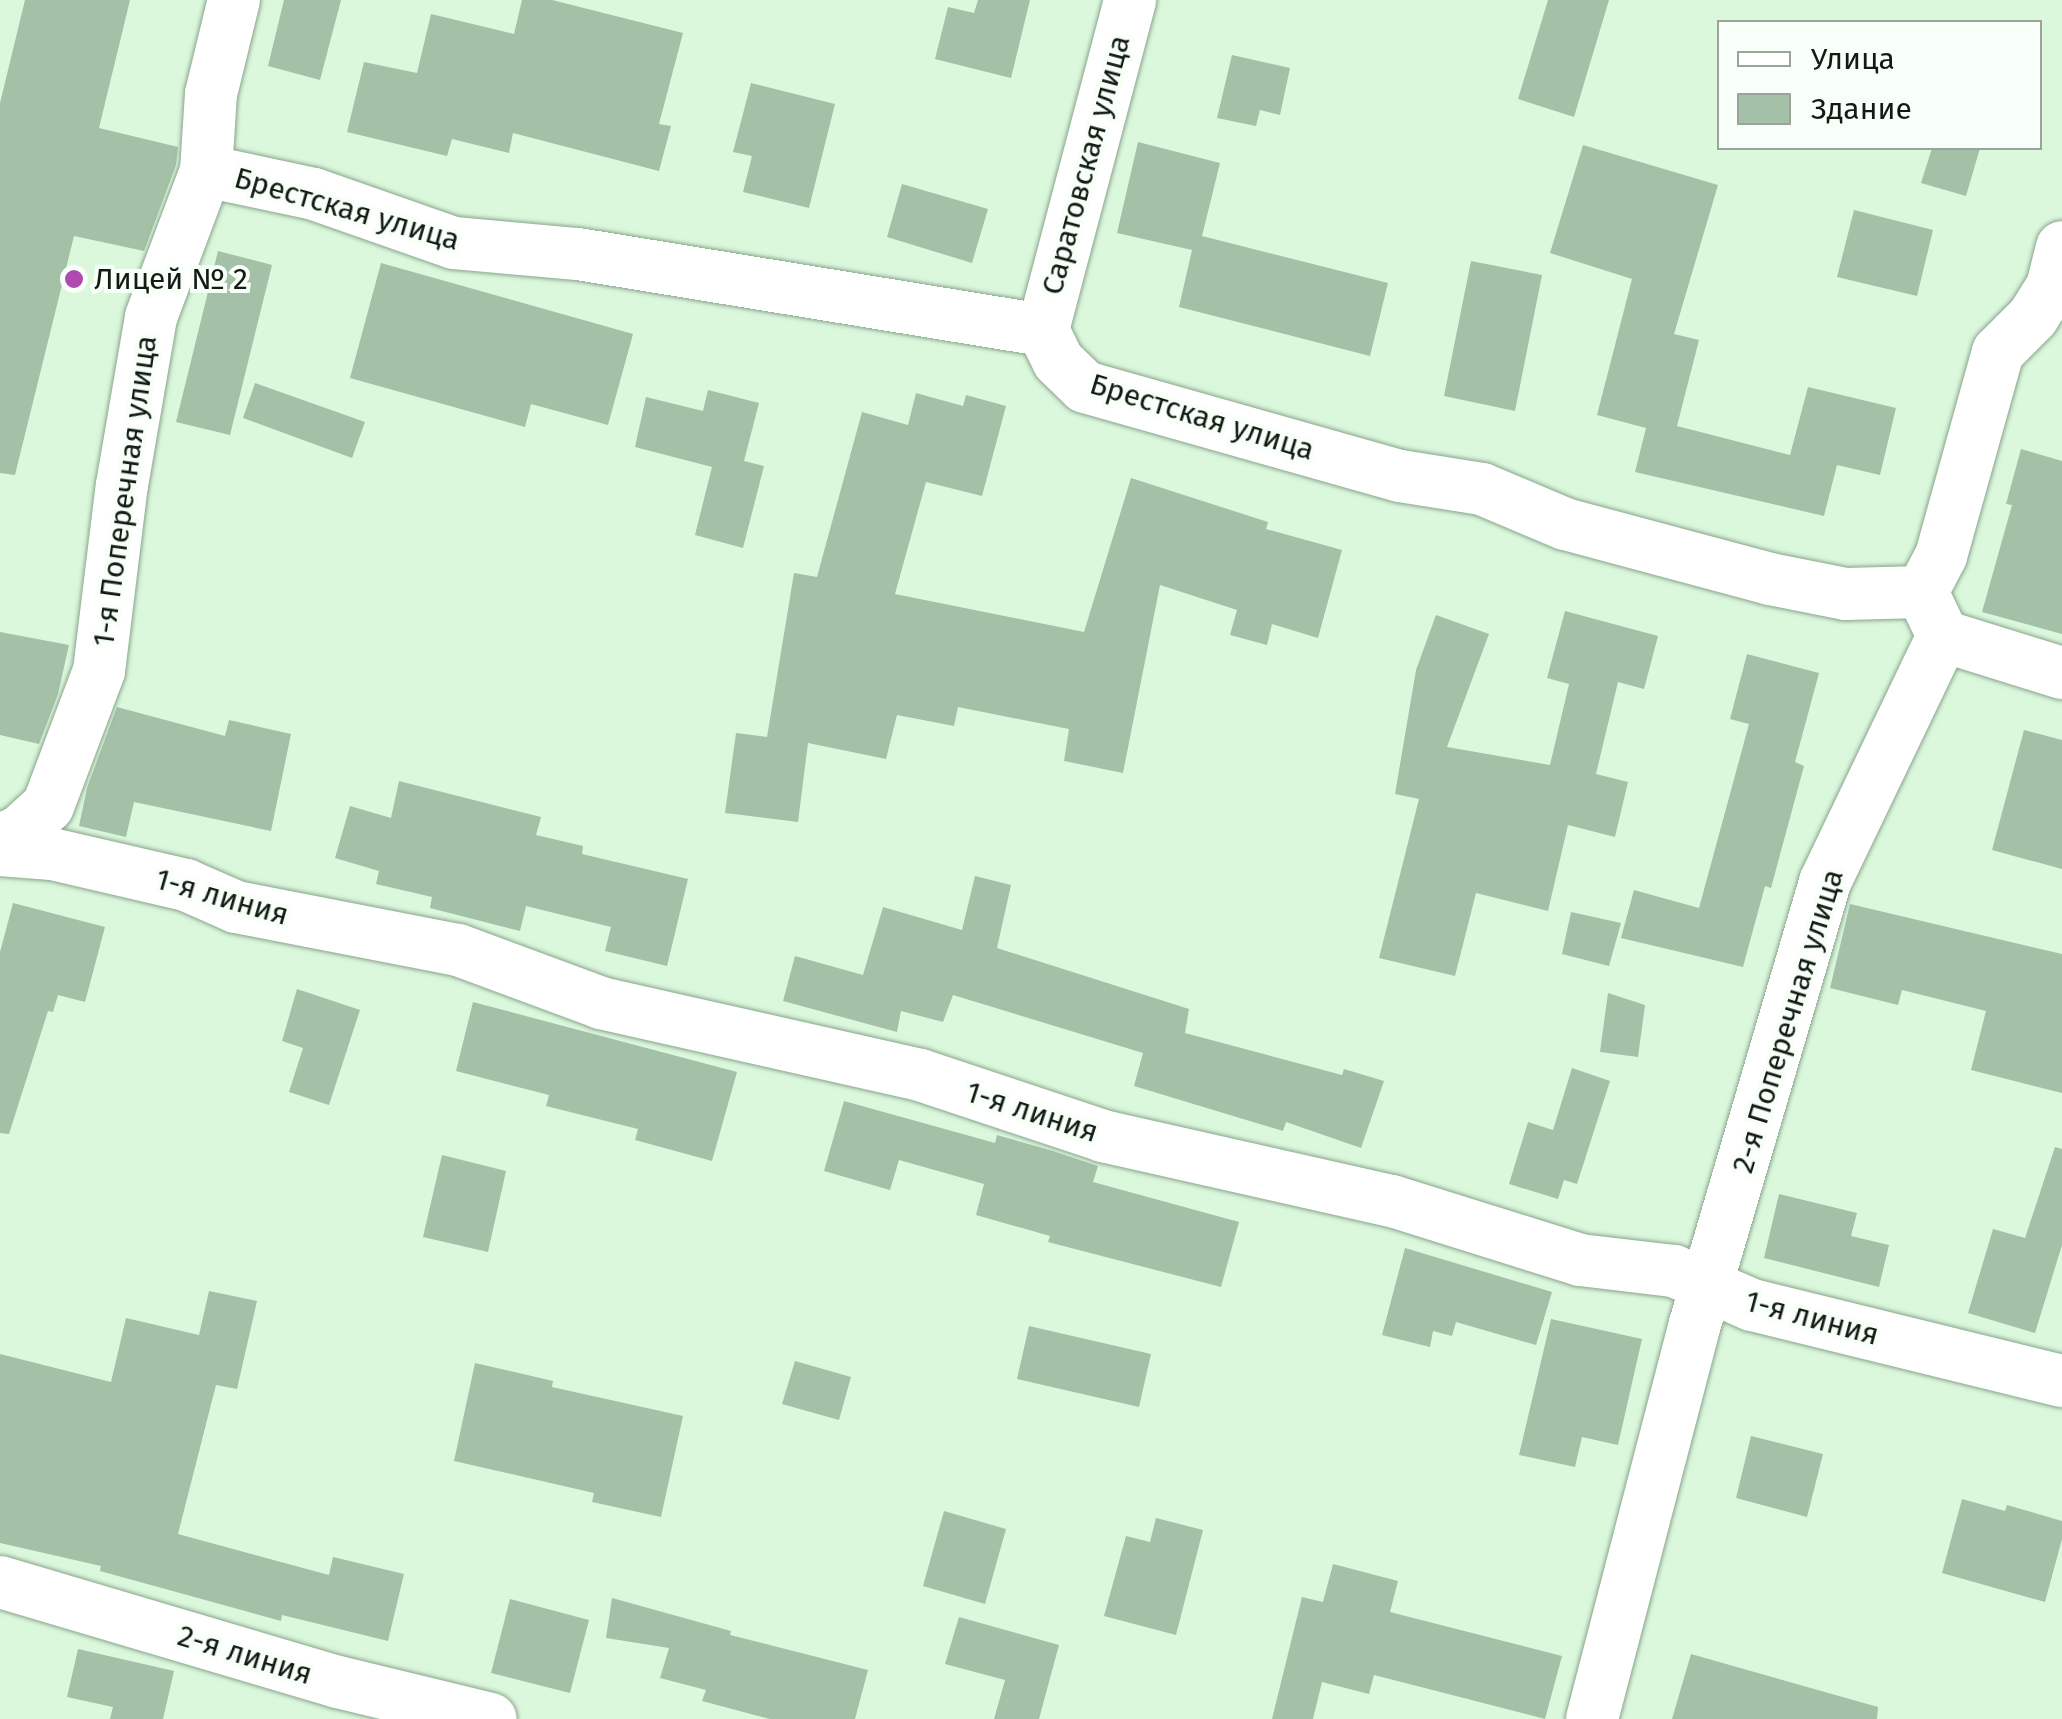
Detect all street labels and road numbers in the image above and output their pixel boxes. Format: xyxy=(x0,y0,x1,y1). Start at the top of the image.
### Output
street label: Саратовская улица xyxy=(1034,31,1138,299)
street label: Брестская улица xyxy=(230,160,464,258)
street label: 1-я Поперечная улица xyxy=(85,333,165,649)
street label: Брестская улица xyxy=(1086,366,1318,468)
street label: 1-я линия xyxy=(151,861,293,933)
street label: 2-я Поперечная улица xyxy=(1725,865,1851,1177)
street label: 1-я линия xyxy=(961,1074,1103,1150)
street label: 1-я линия xyxy=(1741,1283,1883,1353)
street label: 2-я линия xyxy=(173,1618,317,1692)

